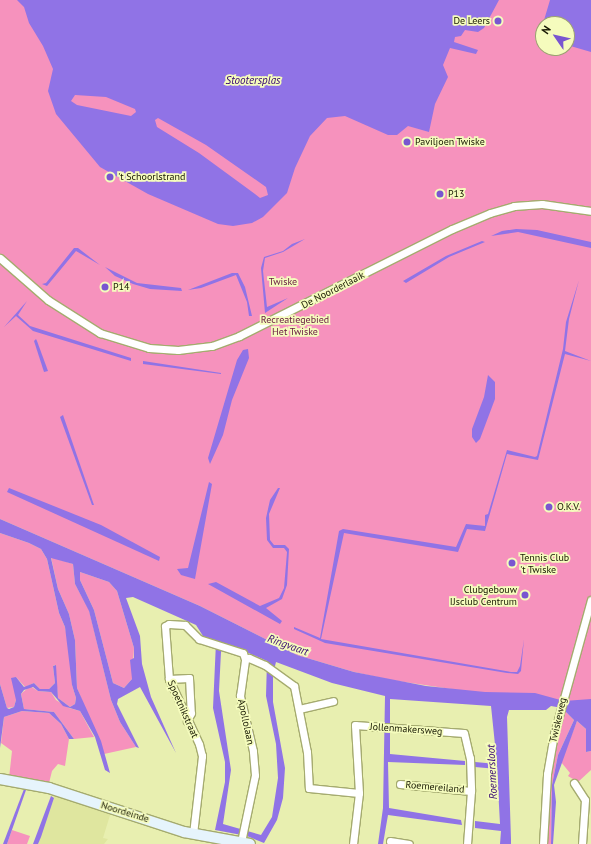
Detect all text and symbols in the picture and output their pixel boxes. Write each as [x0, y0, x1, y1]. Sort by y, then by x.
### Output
place label: De Leers [453, 15, 490, 27]
marker: De Leers [493, 16, 503, 26]
north arrow [535, 16, 575, 56]
text: N [538, 23, 554, 37]
water label: Stootersplas [226, 73, 280, 87]
place label: Paviljoen Twiske [415, 136, 485, 148]
marker: Paviljoen Twiske [402, 137, 412, 147]
place label: 't Schoorlstrand [118, 171, 185, 183]
marker: 't Schoorlstrand [105, 172, 115, 182]
place label: P13 [448, 188, 464, 200]
marker: P13 [435, 189, 445, 199]
street label: De Noorderlaaik [299, 269, 367, 311]
park label: Twiske [269, 276, 297, 288]
place label: P14 [113, 281, 129, 293]
marker: P14 [100, 282, 110, 292]
park label: Recreatiegebied Het Twiske [261, 313, 329, 336]
place label: O.K.V. [557, 501, 580, 513]
marker: O.K.V. [544, 502, 554, 512]
place label: Tennis Club 't Twiske [520, 551, 569, 574]
marker: Tennis Club 't Twiske [507, 558, 517, 568]
place label: Clubgebouw IJsclub Centrum [450, 583, 517, 606]
marker: Clubgebouw IJsclub Centrum [520, 590, 530, 600]
water label: Ringvaart [266, 631, 310, 659]
street label: Spoetnikstraat [165, 678, 201, 740]
street label: Twiskeweg [547, 696, 569, 744]
street label: Apollolaan [235, 698, 257, 746]
street label: Jollenmakersweg [369, 720, 443, 738]
water label: Roemersloot [484, 744, 500, 800]
street label: Roemereiland [405, 778, 465, 796]
street label: Noordeinde [99, 799, 151, 825]

